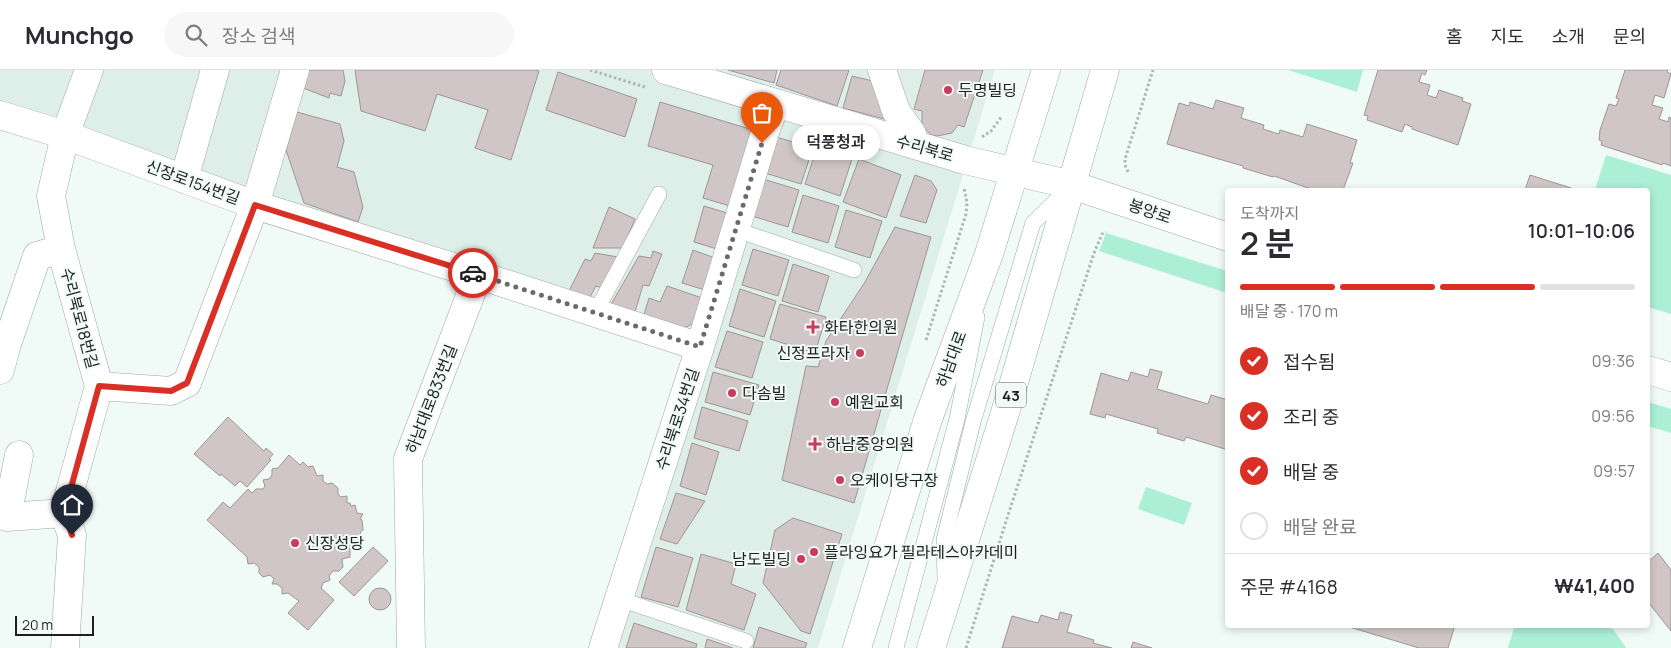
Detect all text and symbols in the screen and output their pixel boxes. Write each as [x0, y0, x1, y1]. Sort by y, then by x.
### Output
search box [164, 12, 514, 57]
text: Munchgo [25, 18, 134, 51]
icon: search [182, 21, 210, 49]
text: 장소 검색 [222, 23, 296, 49]
text: 홈 [1446, 24, 1463, 48]
text: 지도 [1491, 24, 1524, 48]
text: 소개 [1552, 24, 1585, 48]
text: 문의 [1613, 24, 1646, 48]
place label: 두명빌딩 [958, 79, 1017, 101]
marker: 두명빌딩 [942, 84, 954, 96]
pin [741, 92, 783, 143]
icon: bag [748, 99, 776, 127]
callout: 덕풍청과 [792, 126, 880, 160]
street label: 수리북로 [894, 129, 957, 167]
text: 덕풍청과 [807, 131, 865, 153]
street label: 신장로154번길 [143, 155, 243, 209]
street label: 봉양로 [1126, 193, 1175, 229]
text: 도착까지 [1240, 202, 1299, 224]
text: 10:01–10:06 [1528, 218, 1635, 244]
text: 2 분 [1240, 221, 1295, 265]
courier [448, 248, 498, 298]
icon: car [459, 259, 487, 287]
street label: 수리북로18번길 [56, 265, 104, 371]
text: 배달 중 · 170 m [1240, 300, 1338, 322]
place label: 화타한의원 [824, 316, 898, 338]
marker: 화타한의원 [806, 320, 820, 334]
street label: 하남대로 [931, 327, 971, 390]
street label: 하남대로833번길 [400, 341, 462, 457]
place label: 신정프라자 [776, 342, 850, 364]
marker: 신정프라자 [854, 347, 866, 359]
icon: check [1240, 347, 1268, 375]
text: 접수됨 [1283, 349, 1335, 375]
text: 09:36 [1592, 350, 1635, 372]
street label: 수리북로34번길 [650, 365, 704, 473]
place label: 다솜빌 [742, 382, 786, 404]
road number: 43 [996, 382, 1026, 408]
marker: 다솜빌 [726, 387, 738, 399]
place label: 예원교회 [845, 391, 904, 413]
marker: 예원교회 [829, 396, 841, 408]
icon: check [1240, 402, 1268, 430]
text: 조리 중 [1283, 404, 1339, 430]
text: 09:56 [1591, 405, 1635, 427]
place label: 하남중앙의원 [826, 433, 914, 455]
marker: 하남중앙의원 [808, 437, 822, 451]
icon: check [1240, 457, 1268, 485]
text: 배달 중 [1283, 459, 1339, 485]
text: 09:57 [1593, 460, 1635, 482]
place label: 오케이당구장 [850, 469, 939, 491]
marker: 오케이당구장 [834, 474, 846, 486]
pin [51, 484, 93, 535]
icon: home [58, 491, 86, 519]
text: 배달 완료 [1283, 514, 1357, 540]
place label: 신장성당 [305, 532, 364, 554]
marker: 신장성당 [289, 537, 301, 549]
place label: 플라잉요가 필라테스아카데미 [824, 541, 1019, 563]
marker: 플라잉요가 필라테스아카데미 [808, 546, 820, 558]
place label: 남도빌딩 [732, 548, 791, 570]
marker: 남도빌딩 [795, 553, 807, 565]
text: ₩41,400 [1554, 573, 1635, 599]
text: 주문 #4168 [1240, 574, 1338, 600]
scale bar [15, 613, 94, 636]
text: 20 m [22, 615, 53, 634]

